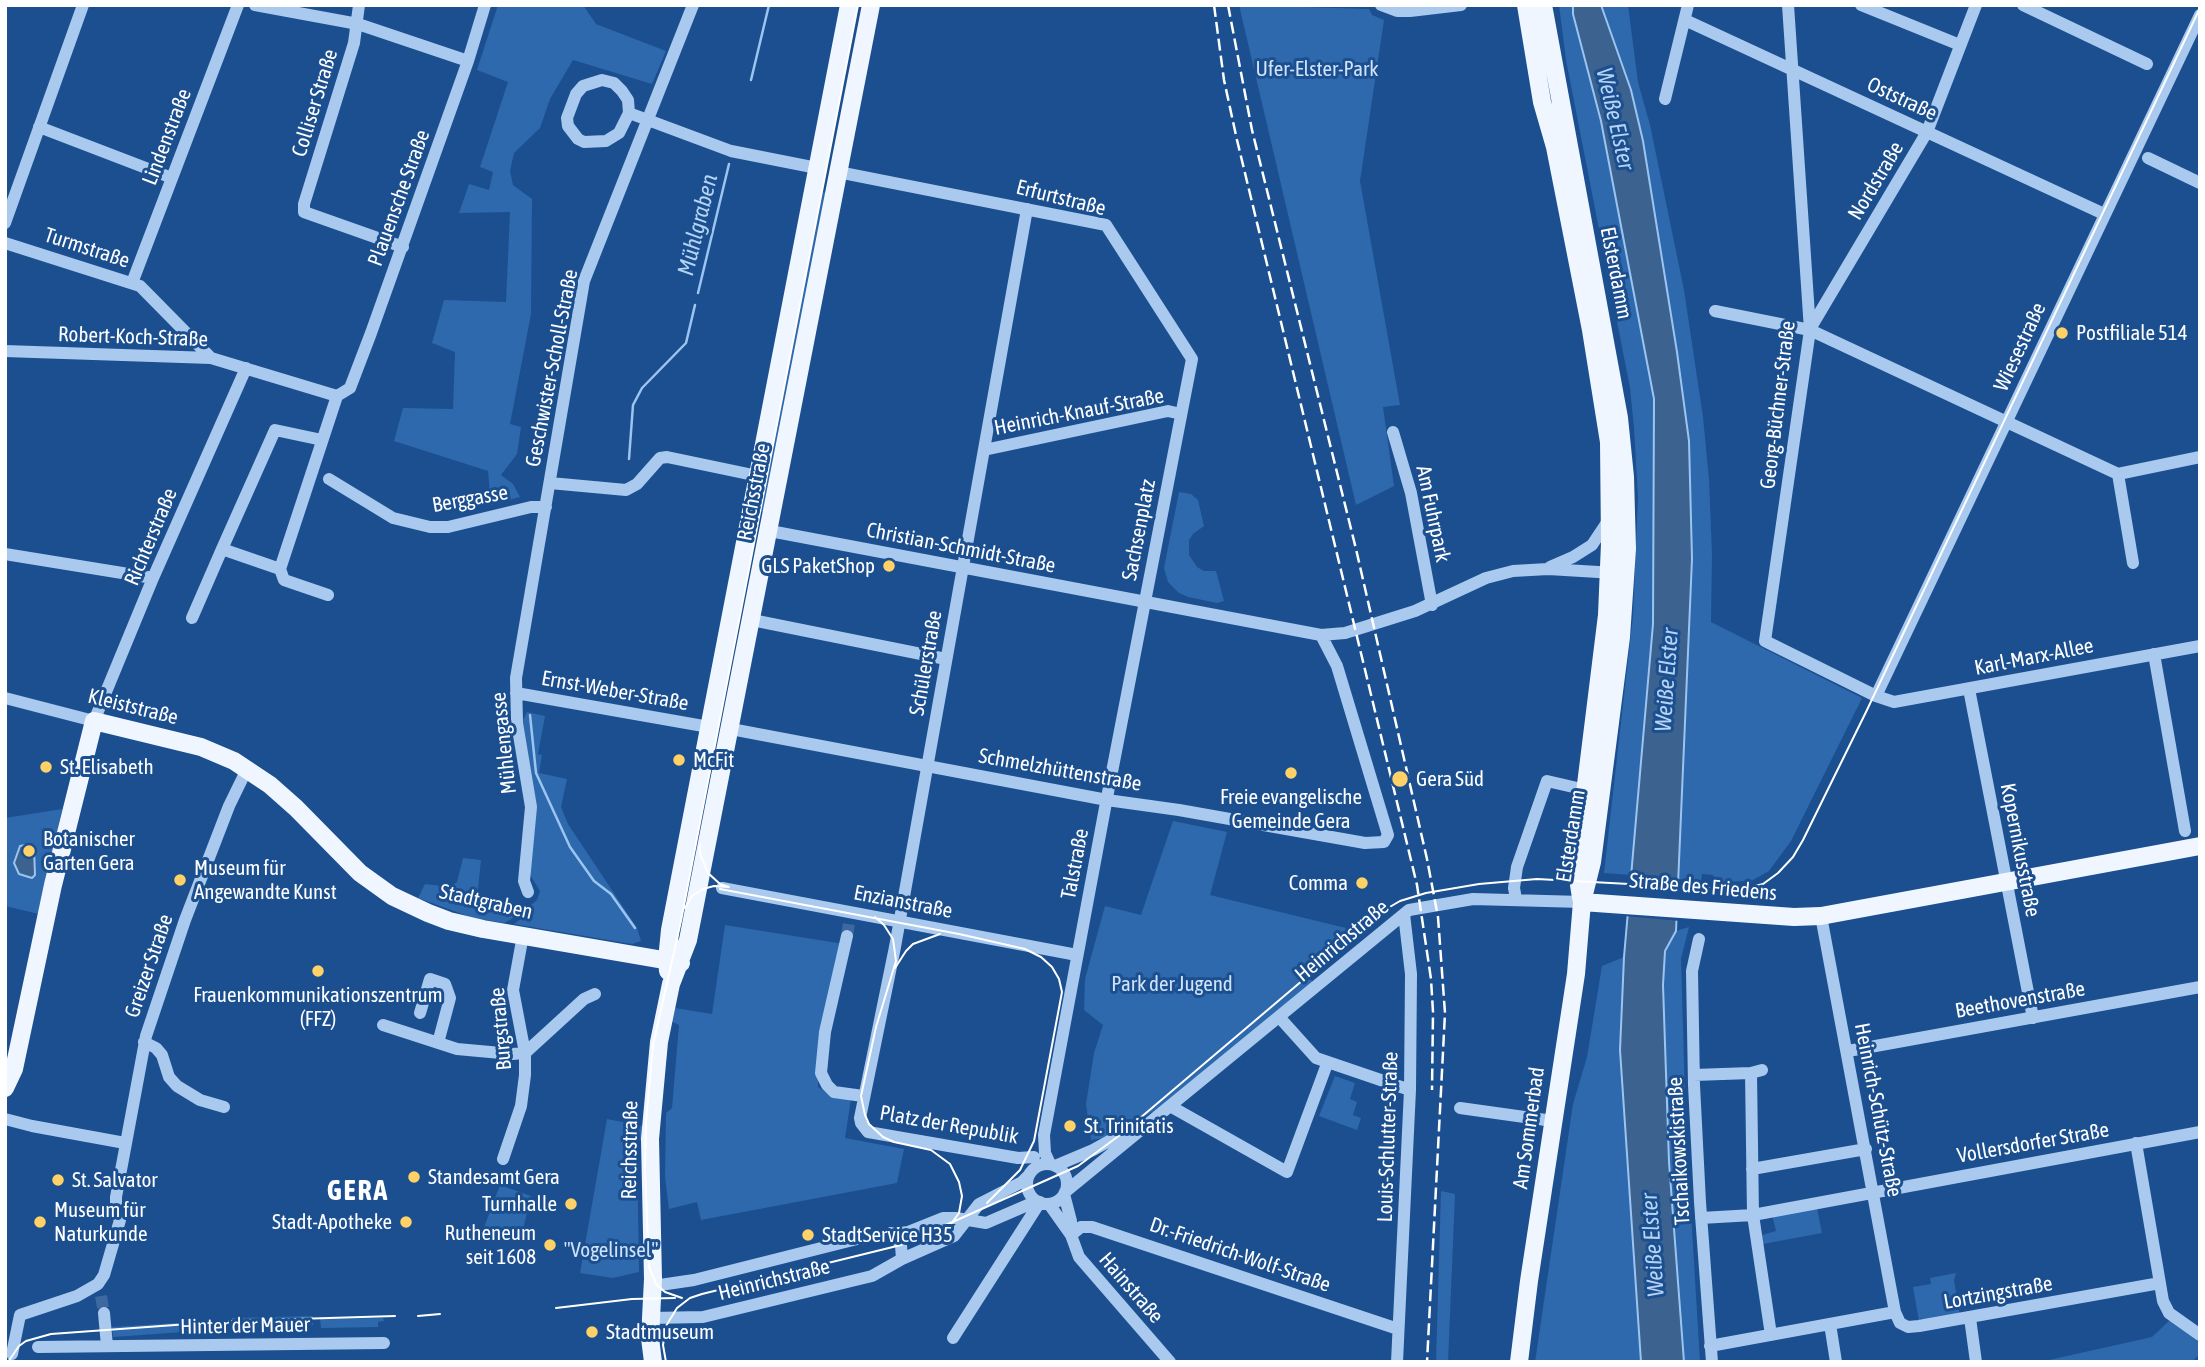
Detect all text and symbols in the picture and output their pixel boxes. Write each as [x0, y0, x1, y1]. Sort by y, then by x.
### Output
street label: Colliser Straße [287, 46, 343, 160]
park label: Ufer-Elster-Park [1256, 56, 1378, 82]
water label: Weiße Elster [1590, 65, 1640, 173]
street label: Oststraße [1863, 72, 1941, 126]
street label: Lindenstraße [137, 85, 197, 189]
street label: Plauensche Straße [363, 126, 435, 270]
street label: Nordstraße [1843, 137, 1909, 225]
water label: Mühlgraben [672, 171, 724, 279]
street label: Erfurtstraße [1014, 175, 1108, 221]
street label: Turmstraße [41, 222, 133, 274]
street label: Elsterdamm [1595, 225, 1637, 321]
street label: Geschwister-Scholl-Straße [521, 267, 583, 469]
street label: Wiesestraße [1989, 299, 2051, 395]
street label: Georg-Büchner-Straße [1755, 319, 1801, 491]
place label: Postfiliale 514 [2076, 320, 2188, 346]
street label: Robert-Koch-Straße [58, 322, 208, 352]
marker: Postfiliale 514 [2054, 325, 2070, 341]
street label: Heinrich-Knauf-Straße [992, 383, 1166, 441]
street label: Reichsstraße [732, 441, 776, 543]
street label: Am Fuhrpark [1410, 463, 1456, 565]
street label: Sachsenplatz [1117, 477, 1161, 583]
street label: Berggasse [430, 480, 510, 518]
street label: Richterstraße [119, 485, 183, 589]
street label: Christian-Schmidt-Straße [864, 517, 1058, 579]
place label: GLS PaketShop [761, 553, 875, 579]
marker: GLS PaketShop [881, 558, 897, 574]
street label: Schülerstraße [904, 608, 948, 718]
water label: Weiße Elster [1650, 627, 1684, 733]
street label: Karl-Marx-Allee [1972, 633, 2096, 681]
street label: Ernst-Weber-Straße [539, 666, 691, 716]
street label: Kleiststraße [85, 684, 181, 730]
street label: Mühlengasse [486, 691, 522, 795]
street label: Schmelzhüttenstraße [977, 743, 1143, 797]
place label: McFit [693, 747, 734, 773]
marker: McFit [671, 752, 687, 768]
place label: St. Elisabeth [60, 754, 154, 780]
marker: St. Elisabeth [38, 759, 54, 775]
marker: Freie evangelische Gemeinde Gera [1283, 765, 1299, 781]
place label: Gera Süd [1416, 766, 1484, 792]
marker: Gera Süd [1390, 769, 1410, 789]
street label: Kopernikusstraße [1995, 781, 2045, 919]
place label: Freie evangelische Gemeinde Gera [1220, 784, 1362, 834]
street label: Elsterdamm [1551, 788, 1591, 884]
place label: Botanischer Garten Gera [43, 826, 135, 876]
street label: Talstraße [1056, 827, 1094, 901]
marker: Botanischer Garten Gera [21, 843, 37, 859]
place label: Museum für Angewandte Kunst [194, 855, 337, 905]
street label: Straße des Friedens [1628, 868, 1778, 906]
place label: Comma [1289, 870, 1348, 896]
marker: Museum für Angewandte Kunst [172, 872, 188, 888]
marker: Comma [1354, 875, 1370, 891]
street label: Stadtgraben [437, 879, 535, 925]
street label: Enzianstraße [852, 880, 954, 924]
street label: Heinrichstraße [1290, 895, 1394, 987]
street label: Greizer Straße [120, 911, 178, 1021]
marker: Frauenkommunikationszentrum (FFZ) [310, 963, 326, 979]
park label: Park der Jugend [1111, 971, 1233, 997]
street label: Beethovenstraße [1953, 976, 2087, 1024]
place label: Frauenkommunikationszentrum (FFZ) [193, 982, 443, 1032]
street label: Burgstraße [485, 987, 517, 1071]
street label: Heinrich-Schütz-Straße [1849, 1021, 1907, 1199]
street label: Louis-Schlutter-Straße [1372, 1051, 1404, 1223]
street label: Am Sommerbad [1508, 1066, 1550, 1190]
street label: Tschaikowskistraße [1663, 1076, 1695, 1226]
street label: Reichsstraße [617, 1100, 643, 1200]
street label: Platz der Republik [878, 1100, 1020, 1150]
place label: St. Trinitatis [1084, 1113, 1174, 1139]
street label: Vollersdorfer Straße [1955, 1117, 2111, 1169]
marker: St. Trinitatis [1062, 1118, 1078, 1134]
place label: Standesamt Gera [428, 1164, 560, 1190]
place label: St. Salvator [72, 1167, 158, 1193]
marker: Standesamt Gera [406, 1169, 422, 1185]
marker: St. Salvator [50, 1172, 66, 1188]
district label: GERA [327, 1174, 389, 1208]
place label: Turnhalle [482, 1191, 557, 1217]
water label: Weiße Elster [1636, 1192, 1670, 1298]
marker: Turnhalle [563, 1196, 579, 1212]
place label: Museum für Naturkunde [54, 1197, 148, 1247]
place label: Stadt-Apotheke [272, 1209, 392, 1235]
street label: Dr.-Friedrich-Wolf-Straße [1146, 1212, 1334, 1298]
marker: Museum für Naturkunde [32, 1214, 48, 1230]
marker: Stadt-Apotheke [398, 1214, 414, 1230]
place label: Rutheneum seit 1608 [445, 1220, 536, 1270]
place label: StadtService H35 [822, 1222, 953, 1248]
marker: StadtService H35 [800, 1227, 816, 1243]
marker: Rutheneum seit 1608 [542, 1237, 558, 1253]
park label: "Vogelinsel" [564, 1237, 658, 1263]
street label: Hainstraße [1093, 1248, 1169, 1328]
street label: Heinrichstraße [716, 1254, 832, 1306]
street label: Lortzingstraße [1942, 1271, 2054, 1315]
street label: Hinter der Mauer [180, 1312, 310, 1340]
place label: Stadtmuseum [606, 1319, 714, 1345]
marker: Stadtmuseum [584, 1324, 600, 1340]

